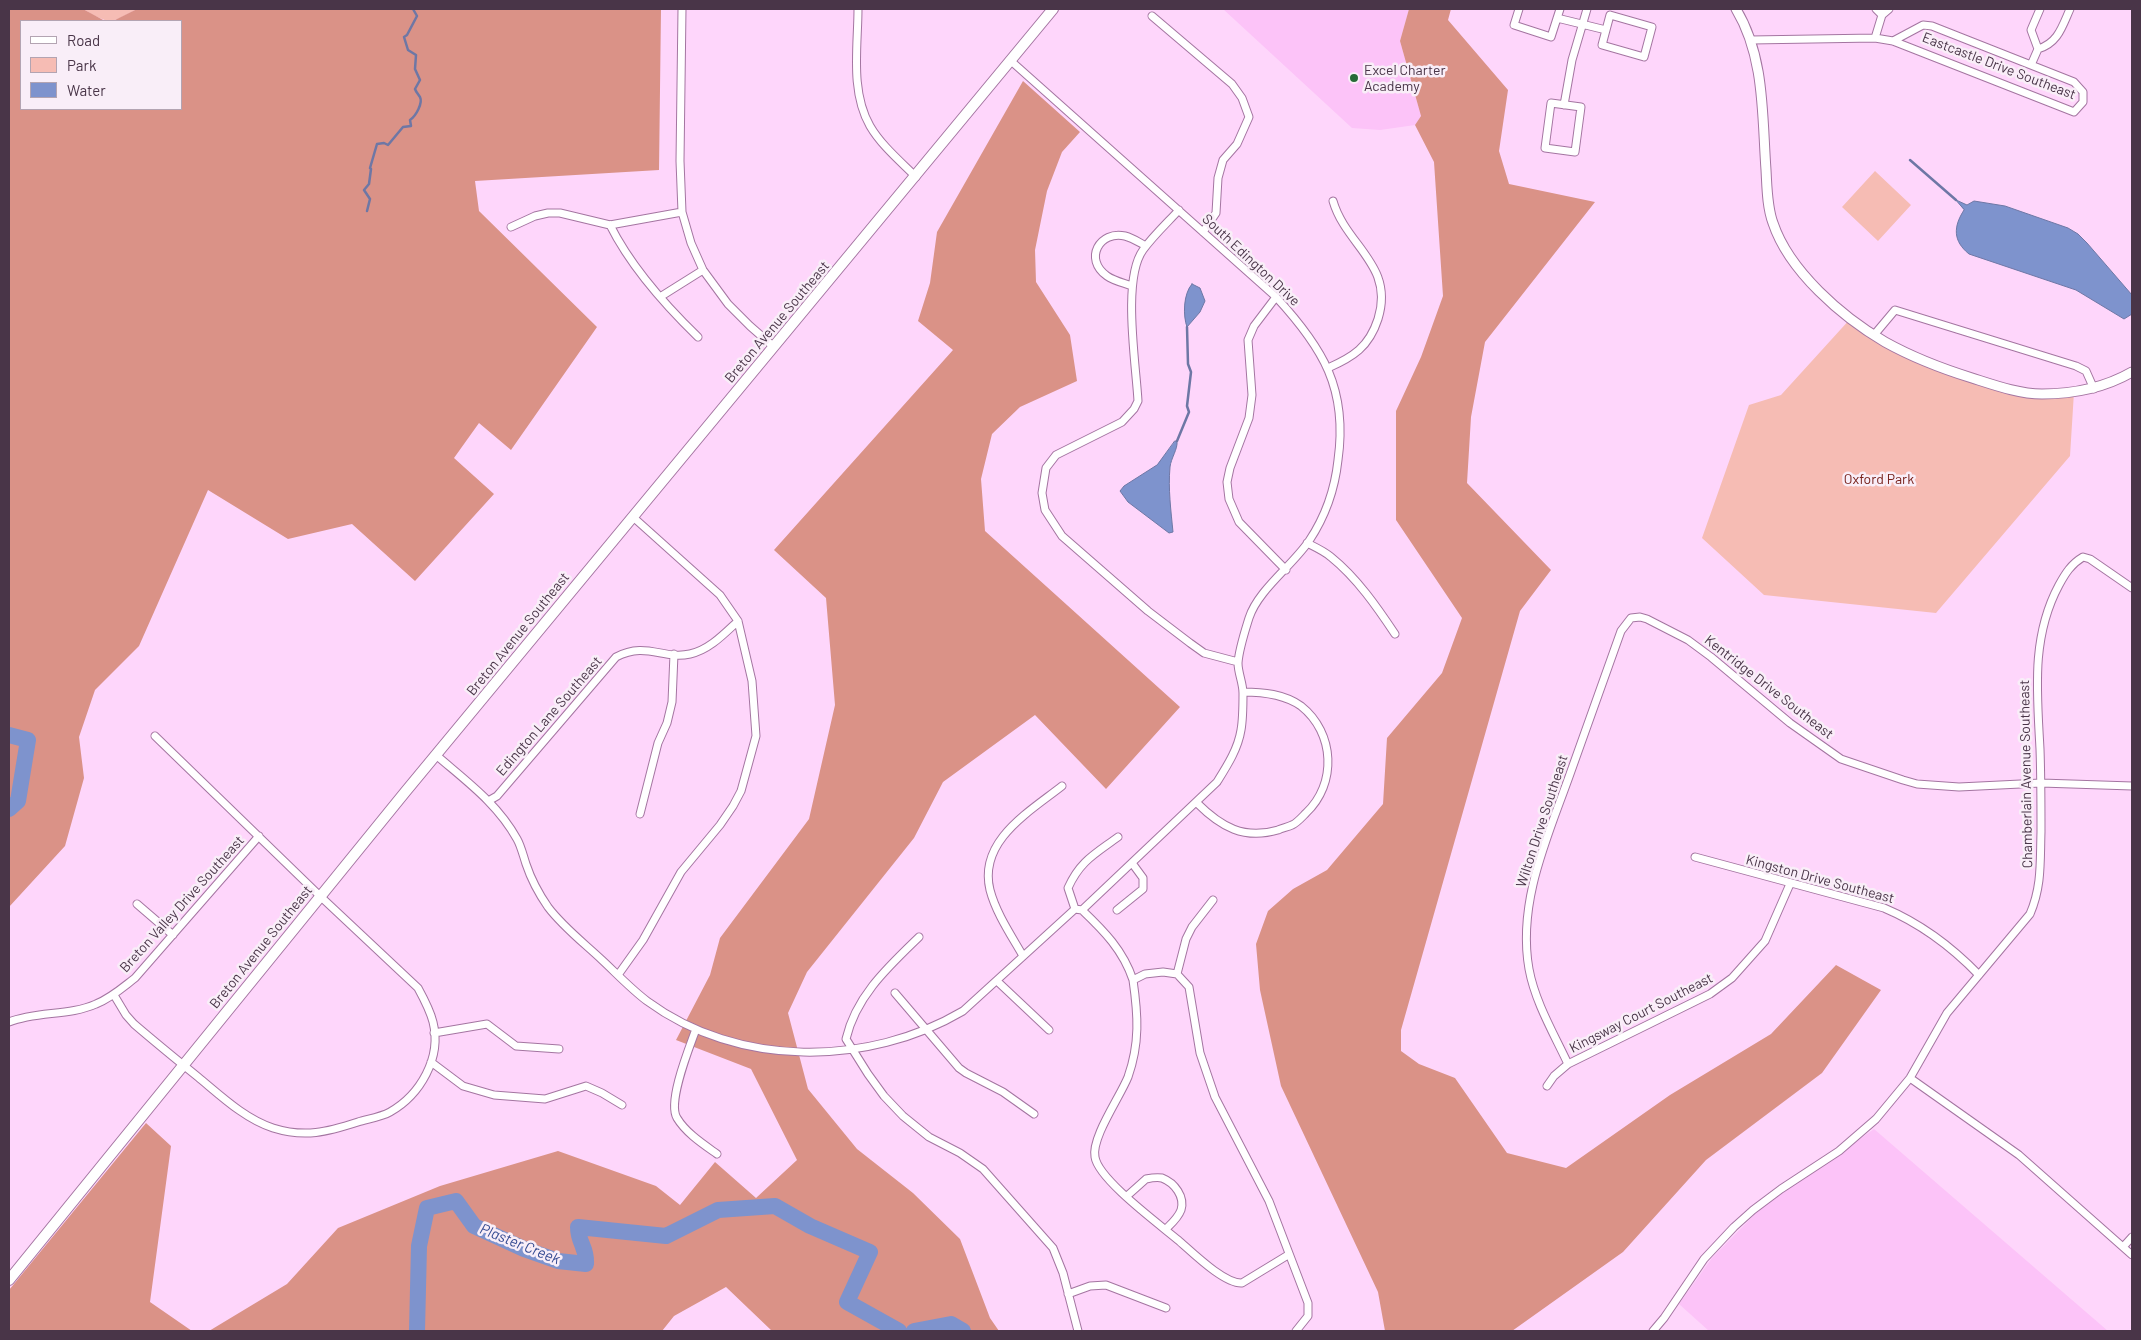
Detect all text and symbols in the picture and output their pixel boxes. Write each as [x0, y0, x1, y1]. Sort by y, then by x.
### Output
legend [20, 20, 182, 110]
street label: Eastcastle Drive Southeast [1920, 29, 2078, 103]
text: Road [67, 31, 100, 49]
text: Park [67, 56, 96, 74]
place label: Excel Charter Academy [1364, 62, 1446, 94]
marker: Excel Charter Academy [1348, 72, 1360, 84]
text: Water [67, 81, 106, 99]
street label: South Edington Drive [1199, 210, 1303, 310]
street label: Breton Avenue Southeast [721, 258, 833, 386]
park label: Oxford Park [1844, 471, 1914, 487]
street label: Breton Avenue Southeast [463, 569, 573, 699]
street label: Kentridge Drive Southeast [1701, 632, 1837, 742]
street label: Edington Lane Southeast [493, 653, 605, 779]
street label: Chamberlain Avenue Southeast [2016, 680, 2036, 868]
street label: Wilton Drive Southeast [1513, 753, 1571, 889]
street label: Breton Valley Drive Southeast [116, 832, 248, 976]
street label: Kingston Drive Southeast [1744, 851, 1896, 907]
street label: Breton Avenue Southeast [206, 882, 316, 1012]
street label: Kingsway Court Southeast [1567, 970, 1715, 1056]
water label: Plaster Creek [477, 1220, 563, 1268]

